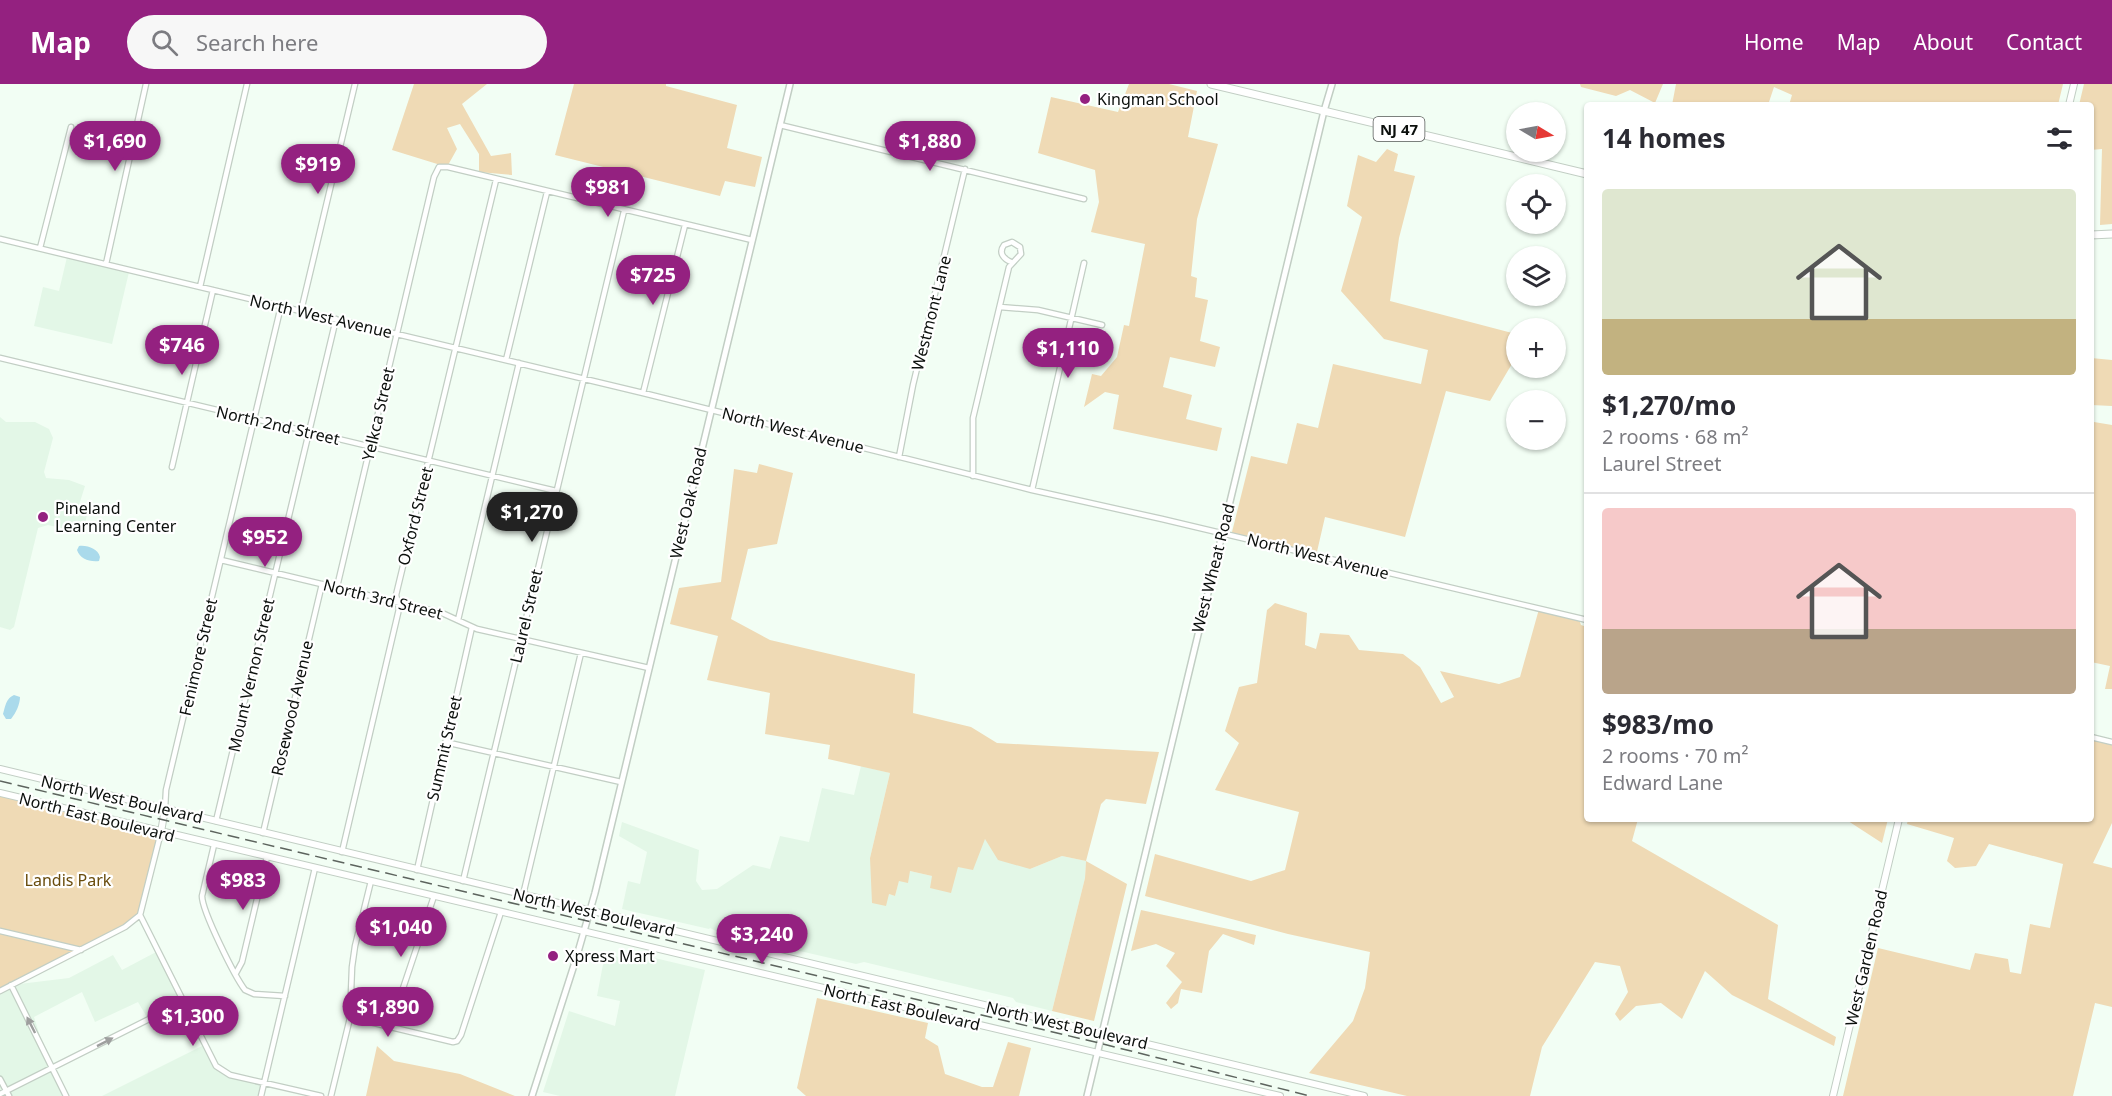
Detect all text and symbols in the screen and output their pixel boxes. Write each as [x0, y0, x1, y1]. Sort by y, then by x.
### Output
search box [127, 15, 547, 69]
text: Map [30, 23, 91, 61]
icon: search [148, 26, 181, 59]
text: Search here [196, 27, 318, 57]
text: Home [1744, 28, 1804, 56]
text: Map [1837, 28, 1880, 56]
text: About [1913, 28, 1973, 56]
text: Contact [2006, 28, 2082, 56]
place label: Kingman School [1097, 88, 1219, 110]
marker: Kingman School [1078, 92, 1092, 106]
north arrow [1506, 102, 1566, 162]
map controls [1506, 102, 1566, 450]
road number: NJ 47 [1374, 117, 1424, 141]
text: 14 homes [1602, 120, 1726, 156]
pin: $1,690 [66, 121, 164, 172]
pin: $1,880 [881, 121, 979, 172]
icon: filters [2043, 122, 2076, 155]
text: $1,690 [84, 127, 146, 154]
text: $1,880 [899, 127, 961, 154]
pin: $919 [282, 144, 354, 195]
text: $919 [295, 150, 341, 177]
pin: $981 [572, 167, 644, 218]
text: $981 [585, 173, 631, 200]
button: locate [1506, 174, 1566, 234]
icon: home [1785, 228, 1893, 336]
button: layers [1506, 246, 1566, 306]
street label: Westmont Lane [906, 253, 956, 373]
pin: $725 [617, 255, 689, 306]
text: $725 [630, 261, 676, 288]
street label: North West Avenue [248, 289, 394, 343]
button: + [1506, 318, 1566, 378]
pin: $746 [146, 325, 218, 376]
pin: $1,110 [1019, 328, 1117, 379]
text: $746 [159, 331, 205, 358]
text: $1,110 [1037, 334, 1099, 361]
street label: Yelkca Street [357, 365, 400, 463]
text: $1,270/mo [1602, 387, 1736, 423]
button: − [1506, 390, 1566, 450]
street label: North 2nd Street [214, 400, 342, 450]
street label: North West Avenue [720, 402, 866, 458]
text: 2 rooms · 68 m² [1602, 423, 1749, 450]
street label: West Oak Road [664, 445, 712, 561]
text: Laurel Street [1602, 450, 1721, 477]
street label: Oxford Street [392, 464, 438, 568]
pin: $1,270 [483, 492, 581, 543]
place label: Pineland Learning Center [55, 497, 177, 537]
text: $1,270 [501, 498, 563, 525]
street label: West Wheat Road [1186, 501, 1240, 635]
marker: Pineland Learning Center [36, 510, 50, 524]
pin: $952 [229, 517, 301, 568]
text: $952 [242, 523, 288, 550]
street label: North West Avenue [1245, 528, 1391, 584]
icon: home [1785, 547, 1893, 655]
street label: Laurel Street [505, 567, 548, 665]
street label: North 3rd Street [321, 574, 445, 625]
street label: Fenimore Street [174, 596, 222, 718]
street label: Mount Vernon Street [223, 596, 279, 754]
street label: Rosewood Avenue [266, 638, 318, 778]
street label: Summit Street [421, 693, 467, 803]
text: $983/mo [1602, 706, 1714, 742]
text: 2 rooms · 70 m² [1602, 742, 1749, 769]
text: Edward Lane [1602, 769, 1723, 796]
street label: North West Boulevard [39, 770, 205, 828]
street label: North East Boulevard [17, 787, 177, 847]
pin: $983 [207, 860, 279, 911]
text: $983 [220, 866, 266, 893]
park label: Landis Park [25, 869, 112, 891]
street label: North West Boulevard [511, 883, 677, 941]
street label: West Garden Road [1840, 888, 1892, 1028]
pin: $1,040 [352, 907, 450, 958]
text: $1,040 [370, 913, 432, 940]
pin: $3,240 [713, 914, 811, 965]
text: $3,240 [731, 920, 793, 947]
place label: Xpress Mart [565, 945, 655, 967]
marker: Xpress Mart [546, 949, 560, 963]
street label: North East Boulevard [822, 978, 982, 1036]
pin: $1,890 [339, 987, 437, 1038]
text: $1,890 [357, 993, 419, 1020]
pin: $1,300 [144, 996, 242, 1047]
street label: North West Boulevard [984, 996, 1150, 1054]
text: $1,300 [162, 1002, 224, 1029]
one-way arrow [26, 1016, 35, 1033]
one-way arrow [96, 1037, 113, 1046]

